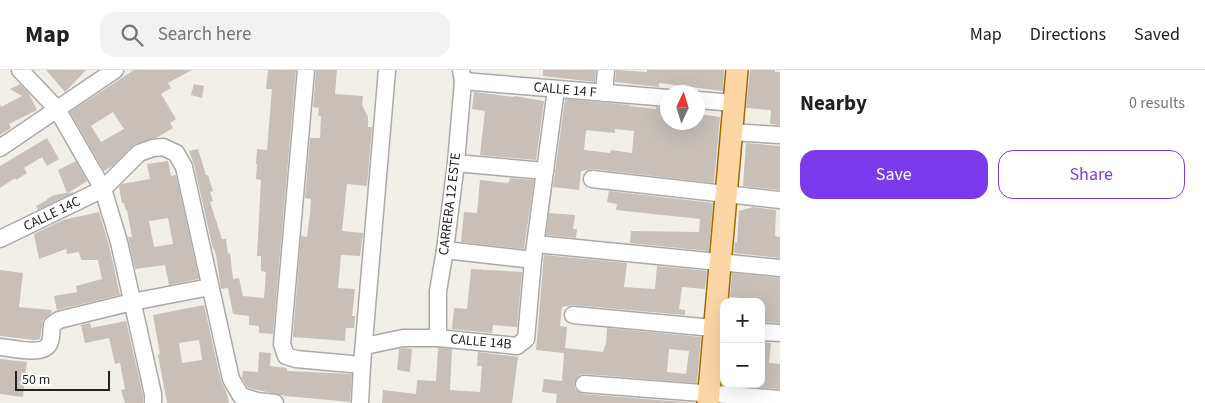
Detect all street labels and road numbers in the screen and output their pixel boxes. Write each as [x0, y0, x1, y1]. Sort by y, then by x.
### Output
street label: CALLE 14 F [533, 77, 597, 103]
street label: CARRERA 12 ESTE [434, 151, 466, 257]
street label: CALLE 14C [20, 192, 84, 236]
street label: CALLE 14B [449, 329, 513, 355]

